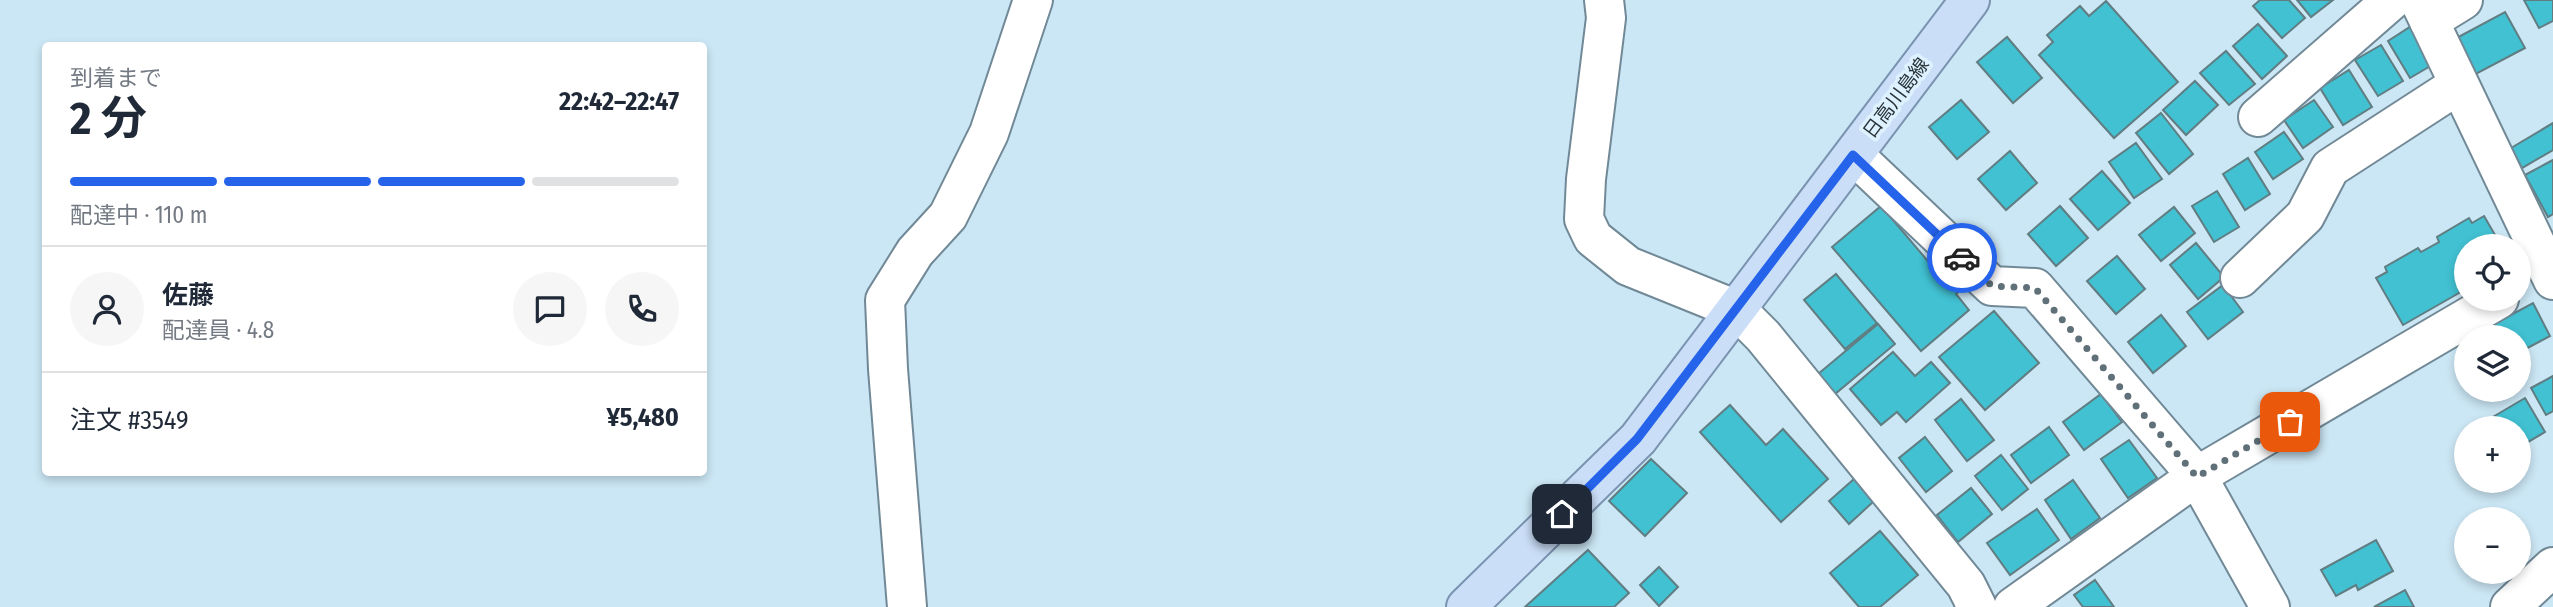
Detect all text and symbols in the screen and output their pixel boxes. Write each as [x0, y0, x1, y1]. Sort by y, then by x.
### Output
street label: 日高川島線 [1858, 53, 1934, 143]
text: 到着まで [70, 64, 162, 92]
text: 22:42–22:47 [559, 86, 679, 117]
text: 2 分 [70, 91, 147, 146]
text: 配達中 · 110 m [70, 201, 207, 229]
courier [1927, 223, 1997, 293]
map controls [2454, 234, 2531, 584]
button: locate [2454, 234, 2531, 311]
icon: car [1943, 239, 1981, 277]
button: person [70, 272, 144, 346]
button: chat [513, 272, 587, 346]
button: phone [605, 272, 679, 346]
text: 佐藤 [162, 280, 214, 311]
text: 配達員 · 4.8 [162, 316, 274, 344]
button: layers [2454, 325, 2531, 402]
pin [2260, 392, 2320, 452]
text: ¥5,480 [606, 402, 679, 433]
icon: bag [2271, 403, 2309, 441]
text: 注文 #3549 [70, 405, 189, 436]
button: + [2454, 416, 2531, 493]
pin [1532, 484, 1592, 544]
icon: home [1543, 495, 1581, 533]
button: − [2454, 507, 2531, 584]

